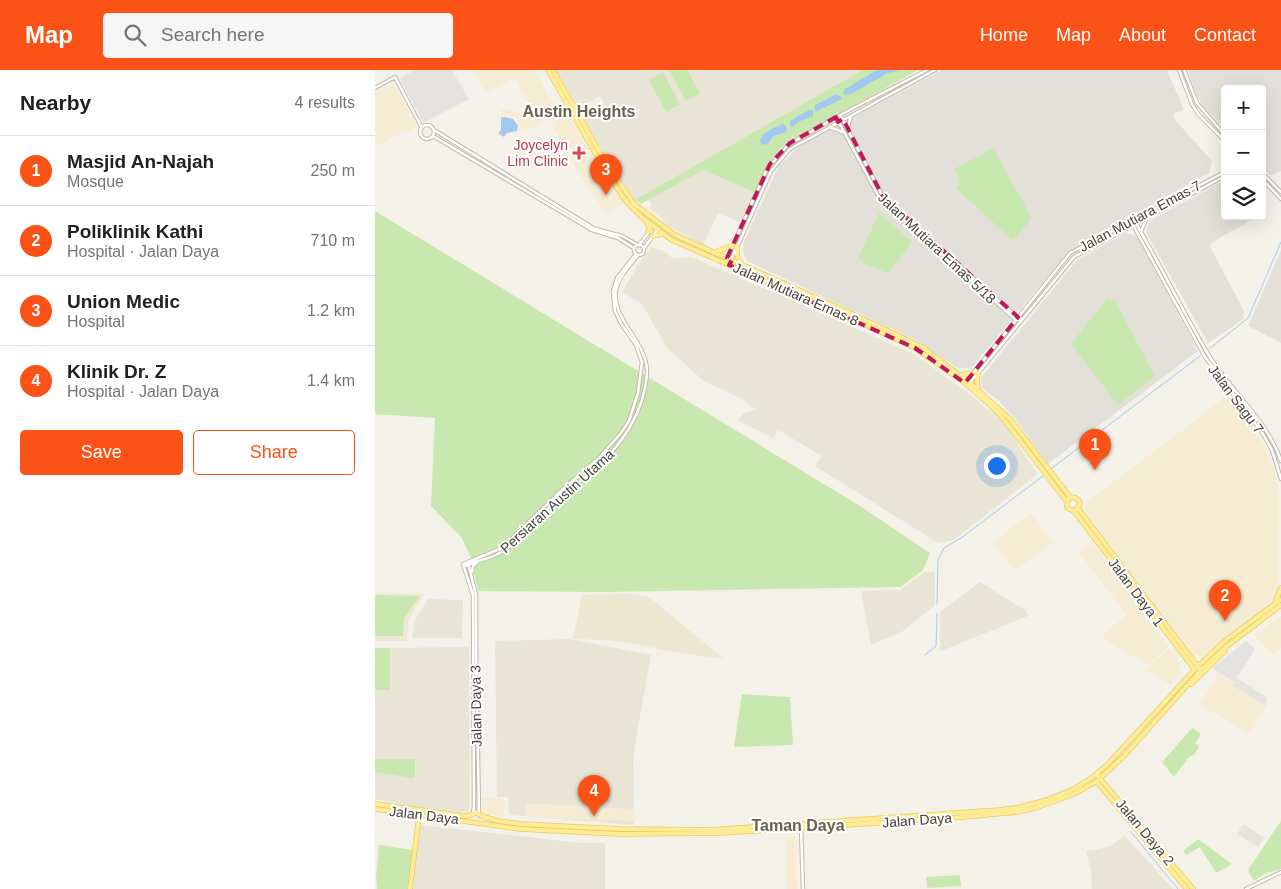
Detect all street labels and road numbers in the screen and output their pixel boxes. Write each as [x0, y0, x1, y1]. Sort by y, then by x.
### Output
street label: Jalan Mutiara Emas 7 [1076, 177, 1204, 255]
street label: Jalan Mutiara Emas 5/18 [875, 189, 999, 307]
street label: Jalan Mutiara Emas 8 [731, 259, 861, 329]
street label: Jalan Sagu 7 [1205, 362, 1267, 437]
street label: Persiaran Austin Utama [497, 446, 617, 556]
street label: Jalan Daya 1 [1105, 555, 1167, 630]
street label: Jalan Daya 3 [467, 665, 485, 747]
street label: Jalan Daya 2 [1113, 796, 1178, 869]
street label: Jalan Daya [388, 803, 460, 827]
street label: Jalan Daya [882, 810, 953, 830]

